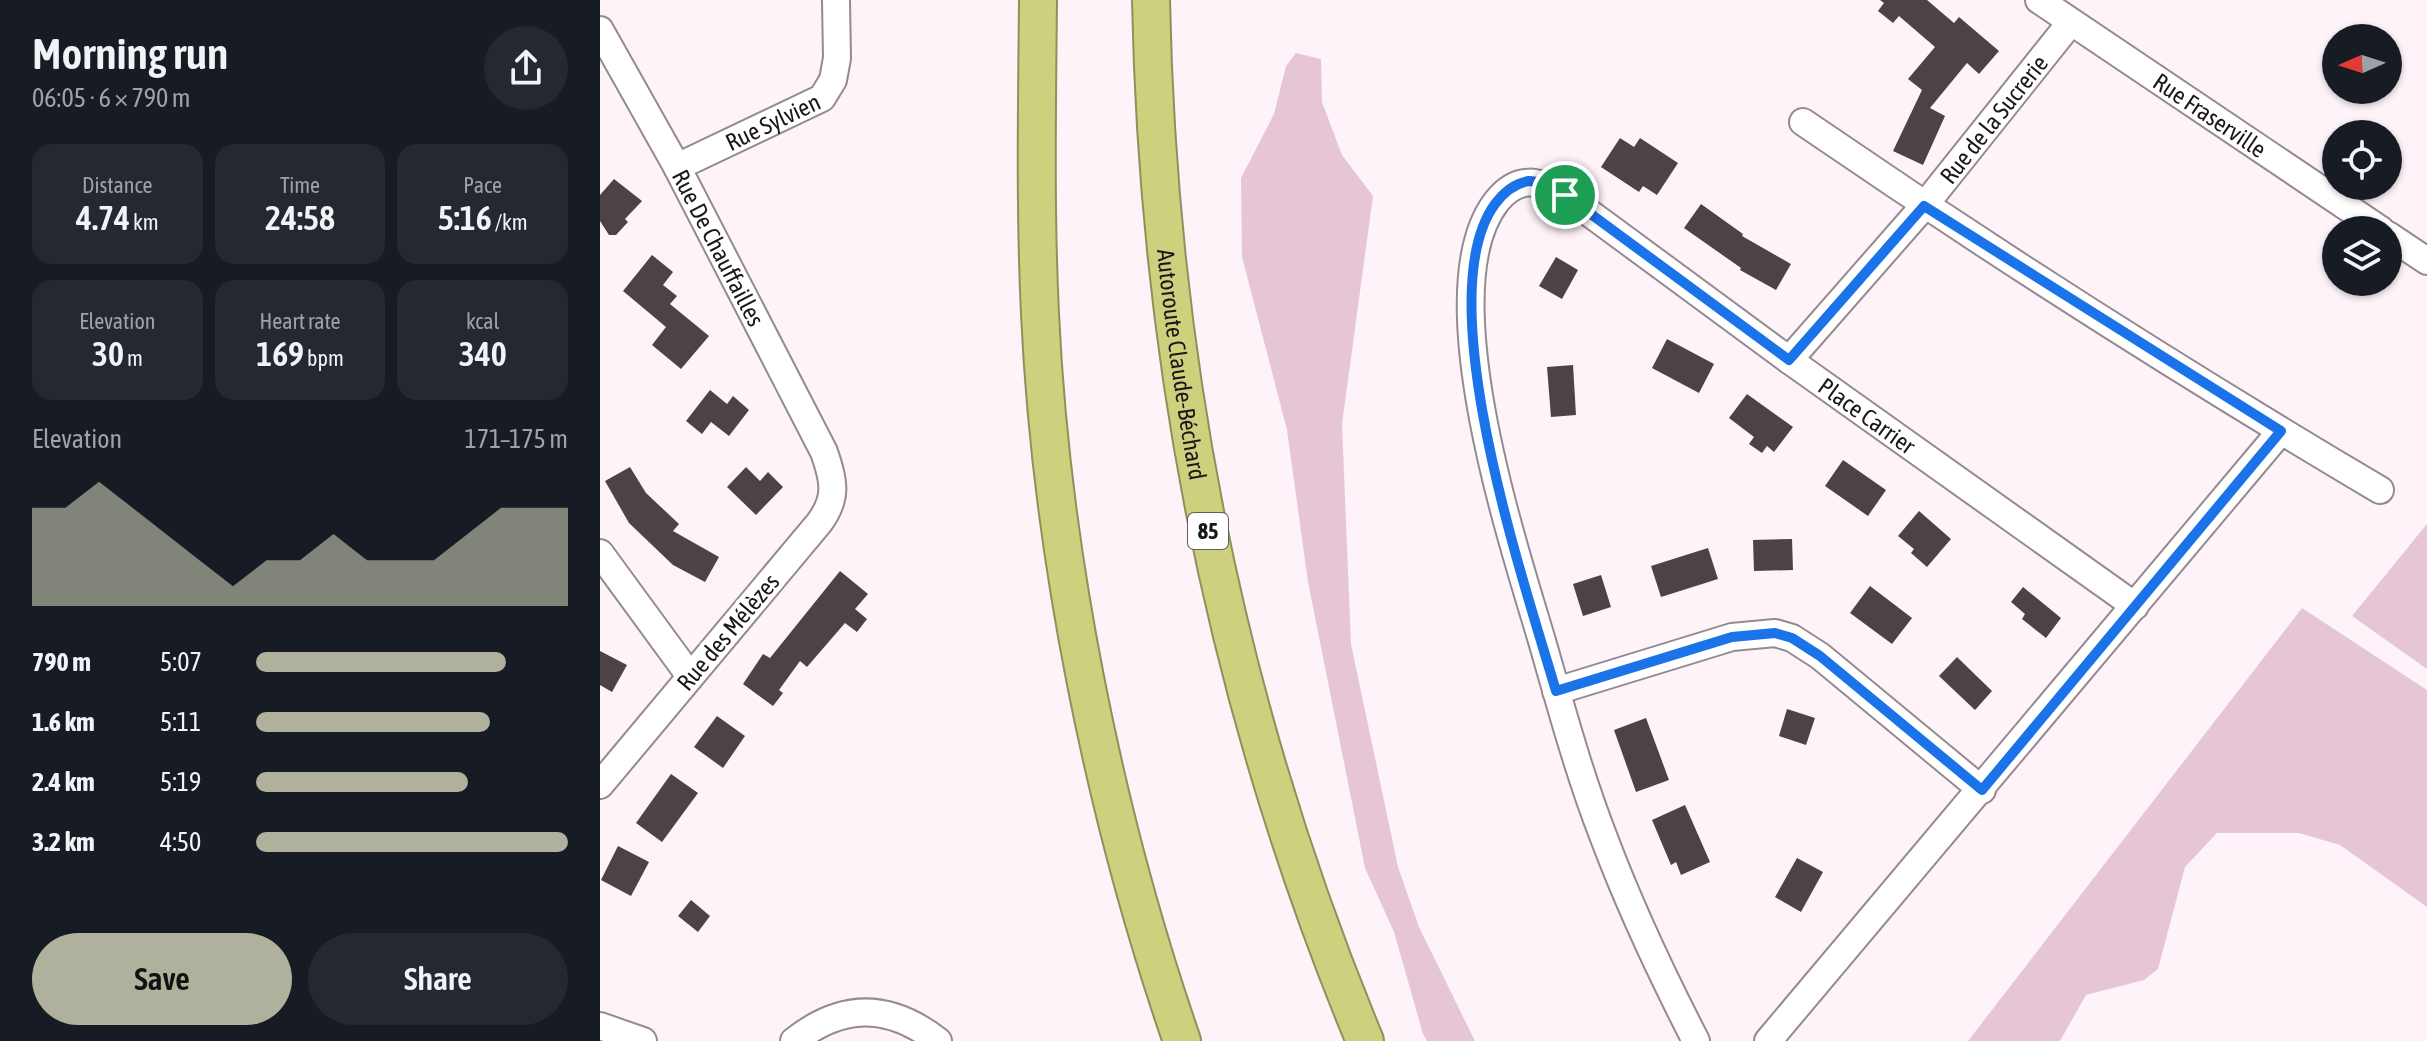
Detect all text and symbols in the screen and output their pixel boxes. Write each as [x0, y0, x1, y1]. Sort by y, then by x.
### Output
north arrow [2322, 24, 2402, 104]
map controls [2322, 24, 2402, 296]
button: share [484, 26, 568, 110]
text: Morning run [32, 28, 228, 78]
street label: Rue de la Sucrerie [1934, 50, 2053, 189]
street label: Rue Fraserville [2148, 67, 2271, 162]
text: 06:05 · 6 × 790 m [32, 83, 191, 113]
street label: Rue Sylvien [721, 87, 824, 155]
button: locate [2322, 120, 2402, 200]
pin [1531, 161, 1599, 229]
street label: Rue De Chauffailles [667, 165, 770, 330]
text: Distance [82, 172, 153, 198]
text: Time [280, 172, 320, 198]
text: Pace [463, 172, 502, 198]
icon: arrive [1543, 173, 1587, 217]
text: 4.74 [76, 198, 130, 237]
text: 24:58 [265, 198, 335, 237]
text: 5:16 [438, 198, 492, 237]
text: km [130, 209, 159, 235]
text: /km [492, 209, 528, 235]
button: layers [2322, 216, 2402, 296]
street label: Autoroute Claude-Béchard [1152, 248, 1212, 482]
text: Elevation [79, 308, 155, 334]
text: Heart rate [259, 308, 341, 334]
text: kcal [466, 308, 499, 334]
text: 30 [92, 334, 124, 373]
text: 169 [256, 334, 304, 373]
text: 340 [459, 334, 507, 373]
text: m [124, 345, 143, 371]
text: bpm [304, 345, 344, 371]
street label: Place Carrier [1814, 372, 1921, 460]
text: Elevation [32, 424, 122, 454]
text: 171–175 m [465, 424, 568, 454]
road number: 85 [1188, 513, 1228, 549]
street label: Rue des Mélèzes [672, 568, 784, 696]
text: 790 m [32, 647, 91, 677]
text: 5:07 [160, 647, 202, 677]
text: 1.6 km [32, 707, 95, 737]
text: 5:11 [160, 707, 201, 737]
text: 2.4 km [32, 767, 95, 797]
text: 5:19 [160, 767, 201, 797]
text: 3.2 km [32, 827, 95, 857]
text: 4:50 [160, 827, 201, 857]
button: Save [32, 933, 292, 1025]
button: Share [308, 933, 568, 1025]

